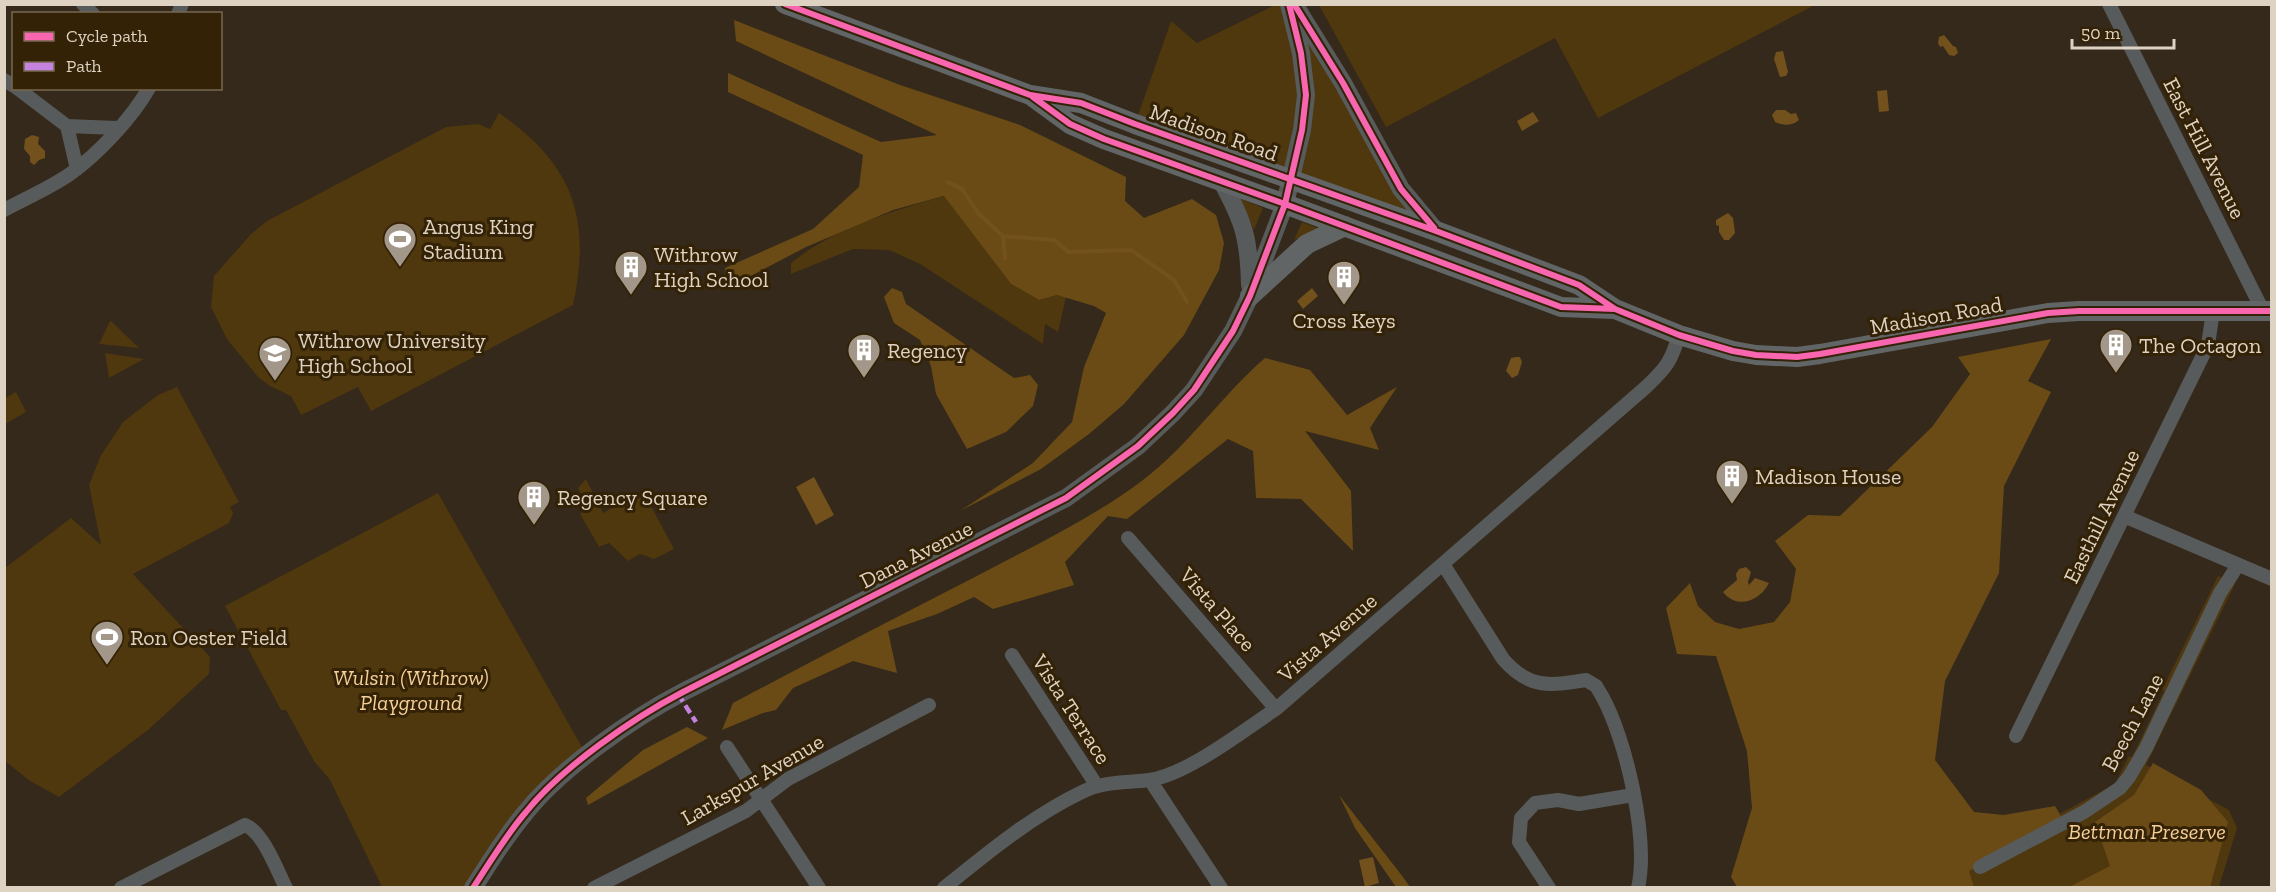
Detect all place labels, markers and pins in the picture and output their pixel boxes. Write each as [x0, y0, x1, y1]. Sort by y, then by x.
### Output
place label: Angus King Stadium [423, 213, 534, 265]
sports icon: Angus King Stadium [382, 221, 418, 268]
place label: Withrow High School [654, 241, 769, 293]
building icon: Withrow High School [613, 249, 649, 296]
building icon: Cross Keys [1326, 259, 1362, 306]
place label: Cross Keys [1292, 307, 1396, 334]
place label: Withrow University High School [298, 327, 487, 379]
building icon: The Octagon [2098, 327, 2134, 374]
building icon: Regency [846, 332, 882, 379]
place label: The Octagon [2139, 332, 2262, 359]
school or university icon: Withrow University High School [257, 335, 293, 382]
place label: Regency [887, 337, 968, 364]
building icon: Madison House [1714, 458, 1750, 505]
place label: Madison House [1755, 463, 1901, 490]
building icon: Regency Square [516, 479, 552, 526]
place label: Regency Square [557, 484, 708, 511]
sports icon: Ron Oester Field [89, 619, 125, 666]
place label: Ron Oester Field [130, 624, 287, 651]

